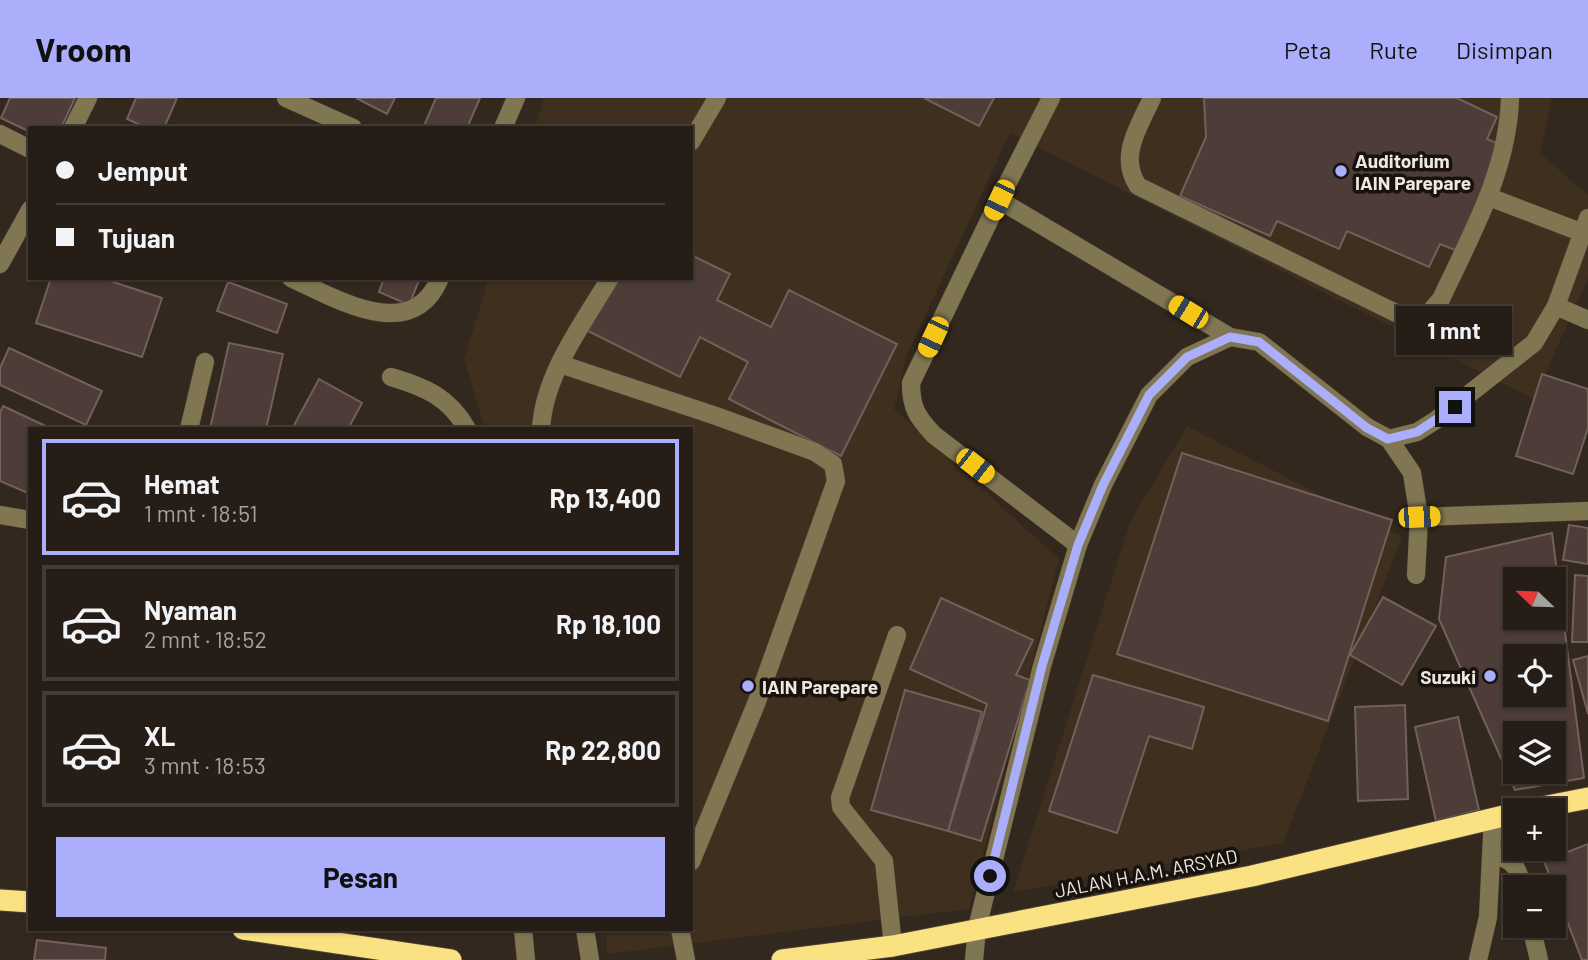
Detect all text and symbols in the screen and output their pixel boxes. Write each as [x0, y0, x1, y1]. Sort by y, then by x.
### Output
text: Vroom [35, 29, 132, 69]
text: Peta [1284, 35, 1331, 64]
text: Rute [1369, 35, 1418, 64]
text: Disimpan [1456, 35, 1553, 64]
place label: Auditorium IAIN Parepare [1355, 149, 1471, 194]
text: Jemput [98, 155, 188, 186]
marker: Auditorium IAIN Parepare [1333, 163, 1349, 179]
car [981, 177, 1018, 223]
text: Tujuan [98, 222, 175, 253]
car [1165, 292, 1212, 332]
callout: 1 mnt [1397, 306, 1513, 354]
car [915, 314, 952, 360]
text: 1 mnt [1427, 316, 1481, 344]
route end [1439, 391, 1471, 423]
car [952, 445, 999, 487]
icon: car [60, 466, 123, 529]
text: Hemat [144, 468, 220, 499]
text: Rp 13,400 [550, 482, 661, 513]
text: 1 mnt · 18:51 [144, 499, 258, 527]
car [1398, 506, 1441, 528]
north arrow [1503, 567, 1566, 630]
map controls [1503, 567, 1566, 938]
icon: car [60, 592, 123, 655]
text: Nyaman [144, 594, 237, 625]
text: Rp 18,100 [556, 608, 661, 639]
text: 2 mnt · 18:52 [144, 625, 267, 653]
button: locate [1503, 644, 1566, 707]
place label: Suzuki [1420, 665, 1476, 688]
marker: Suzuki [1482, 668, 1498, 684]
place label: IAIN Parepare [762, 675, 878, 698]
marker: IAIN Parepare [740, 678, 756, 694]
icon: car [60, 718, 123, 781]
text: XL [144, 720, 175, 751]
button: layers [1503, 721, 1566, 784]
text: Rp 22,800 [545, 734, 661, 765]
text: 3 mnt · 18:53 [144, 751, 266, 779]
button: + [1503, 798, 1566, 861]
button: Pesan [56, 837, 665, 917]
street label: JALAN H.A.M. ARSYAD [1053, 844, 1239, 902]
route start [974, 860, 1006, 892]
button: − [1503, 875, 1566, 938]

